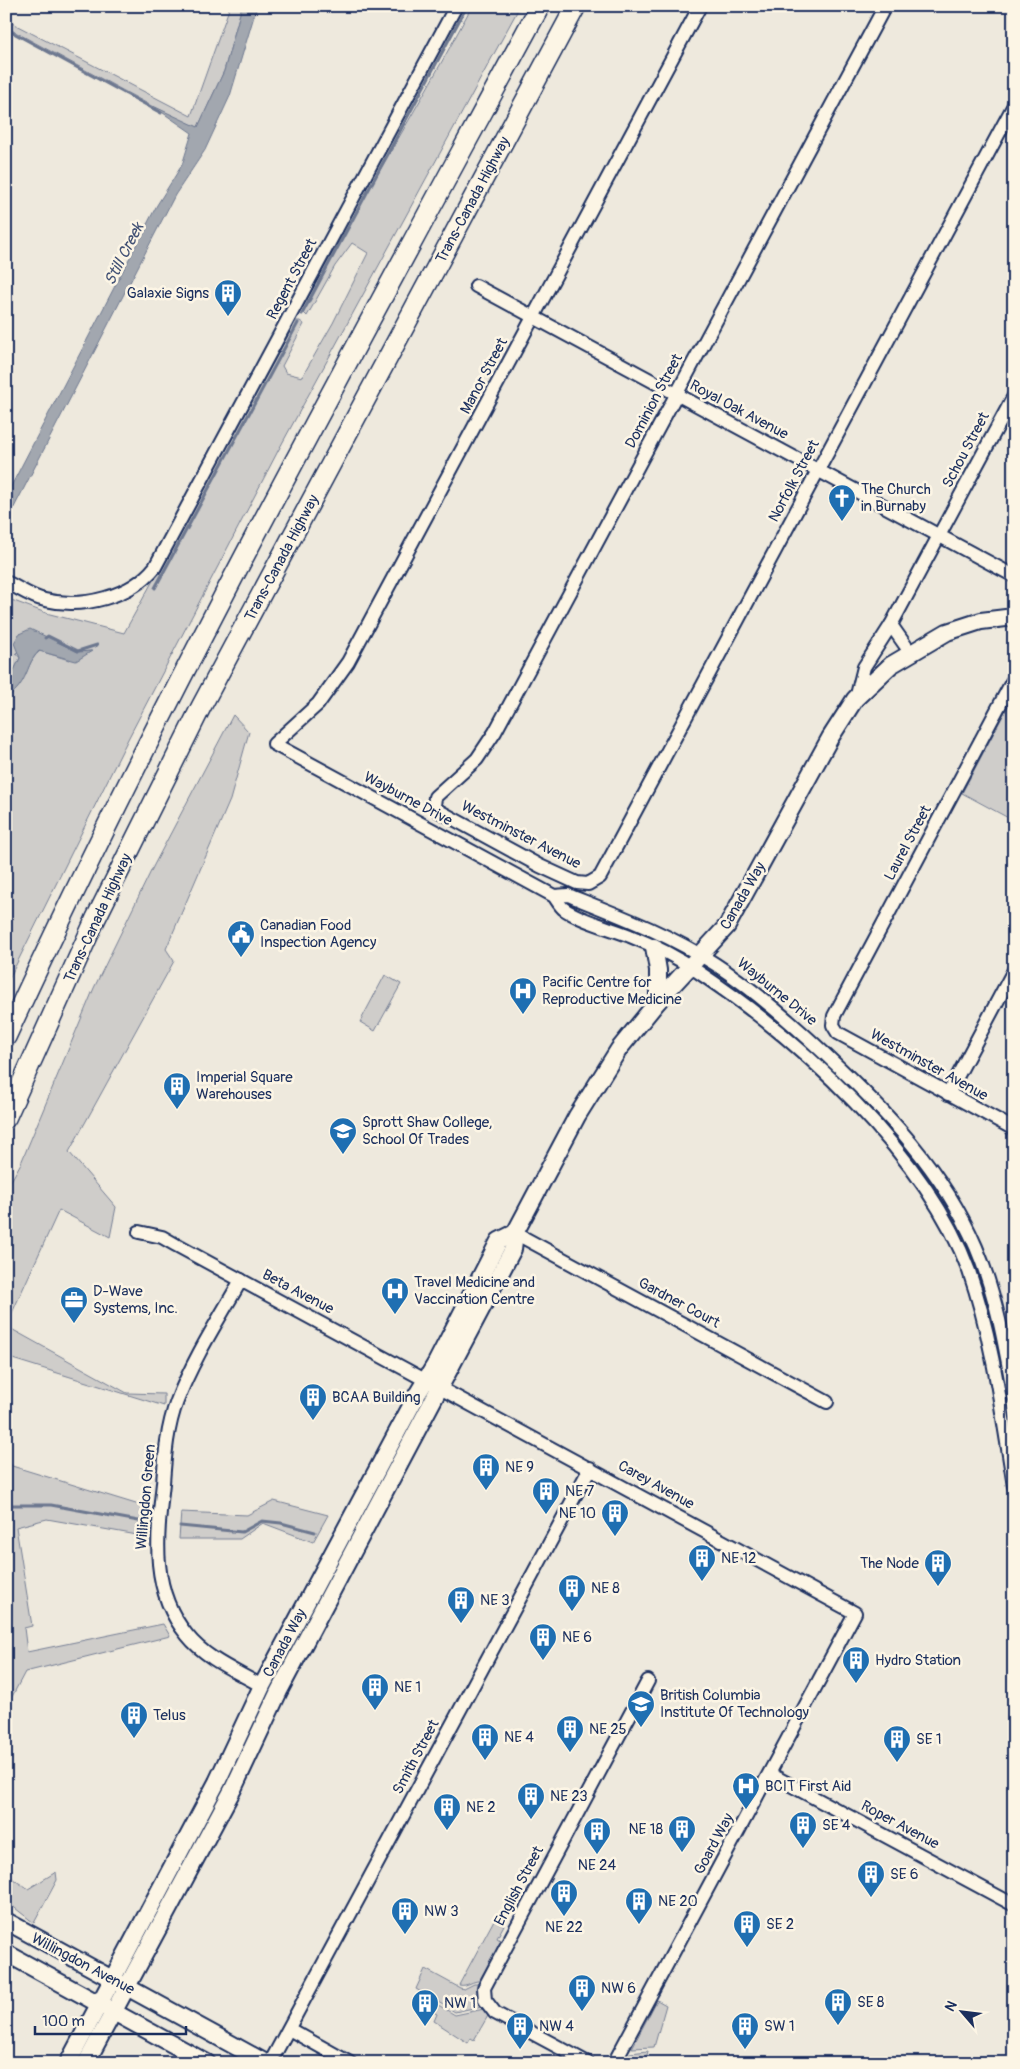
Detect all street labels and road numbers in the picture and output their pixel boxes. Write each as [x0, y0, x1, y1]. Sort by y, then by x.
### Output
street label: Trans-Canada Highway [432, 133, 515, 266]
street label: Regent Street [263, 234, 322, 323]
street label: Manor Street [456, 334, 512, 417]
street label: Dominion Street [621, 350, 687, 452]
street label: Royal Oak Avenue [686, 376, 792, 444]
street label: Schou Street [938, 408, 994, 491]
street label: Norfolk Street [764, 436, 824, 525]
street label: Trans-Canada Highway [241, 491, 324, 624]
street label: Wayburne Drive [360, 768, 456, 831]
street label: Westminster Avenue [458, 797, 585, 874]
street label: Laurel Street [880, 801, 936, 884]
street label: Trans-Canada Highway [60, 850, 136, 986]
street label: Canada Way [716, 858, 770, 933]
street label: Wayburne Drive [733, 954, 821, 1030]
street label: Westminster Avenue [867, 1025, 992, 1106]
street label: Beta Avenue [259, 1265, 338, 1319]
street label: Gardner Court [635, 1273, 724, 1333]
street label: Willingdon Green [132, 1443, 160, 1551]
street label: Carey Avenue [614, 1456, 698, 1514]
street label: Canada Way [259, 1605, 311, 1681]
street label: Smith Street [388, 1716, 444, 1798]
street label: Roper Avenue [858, 1796, 943, 1854]
street label: Goard Way [690, 1810, 738, 1878]
street label: English Street [490, 1842, 548, 1929]
street label: Willingdon Avenue [28, 1929, 138, 1999]

